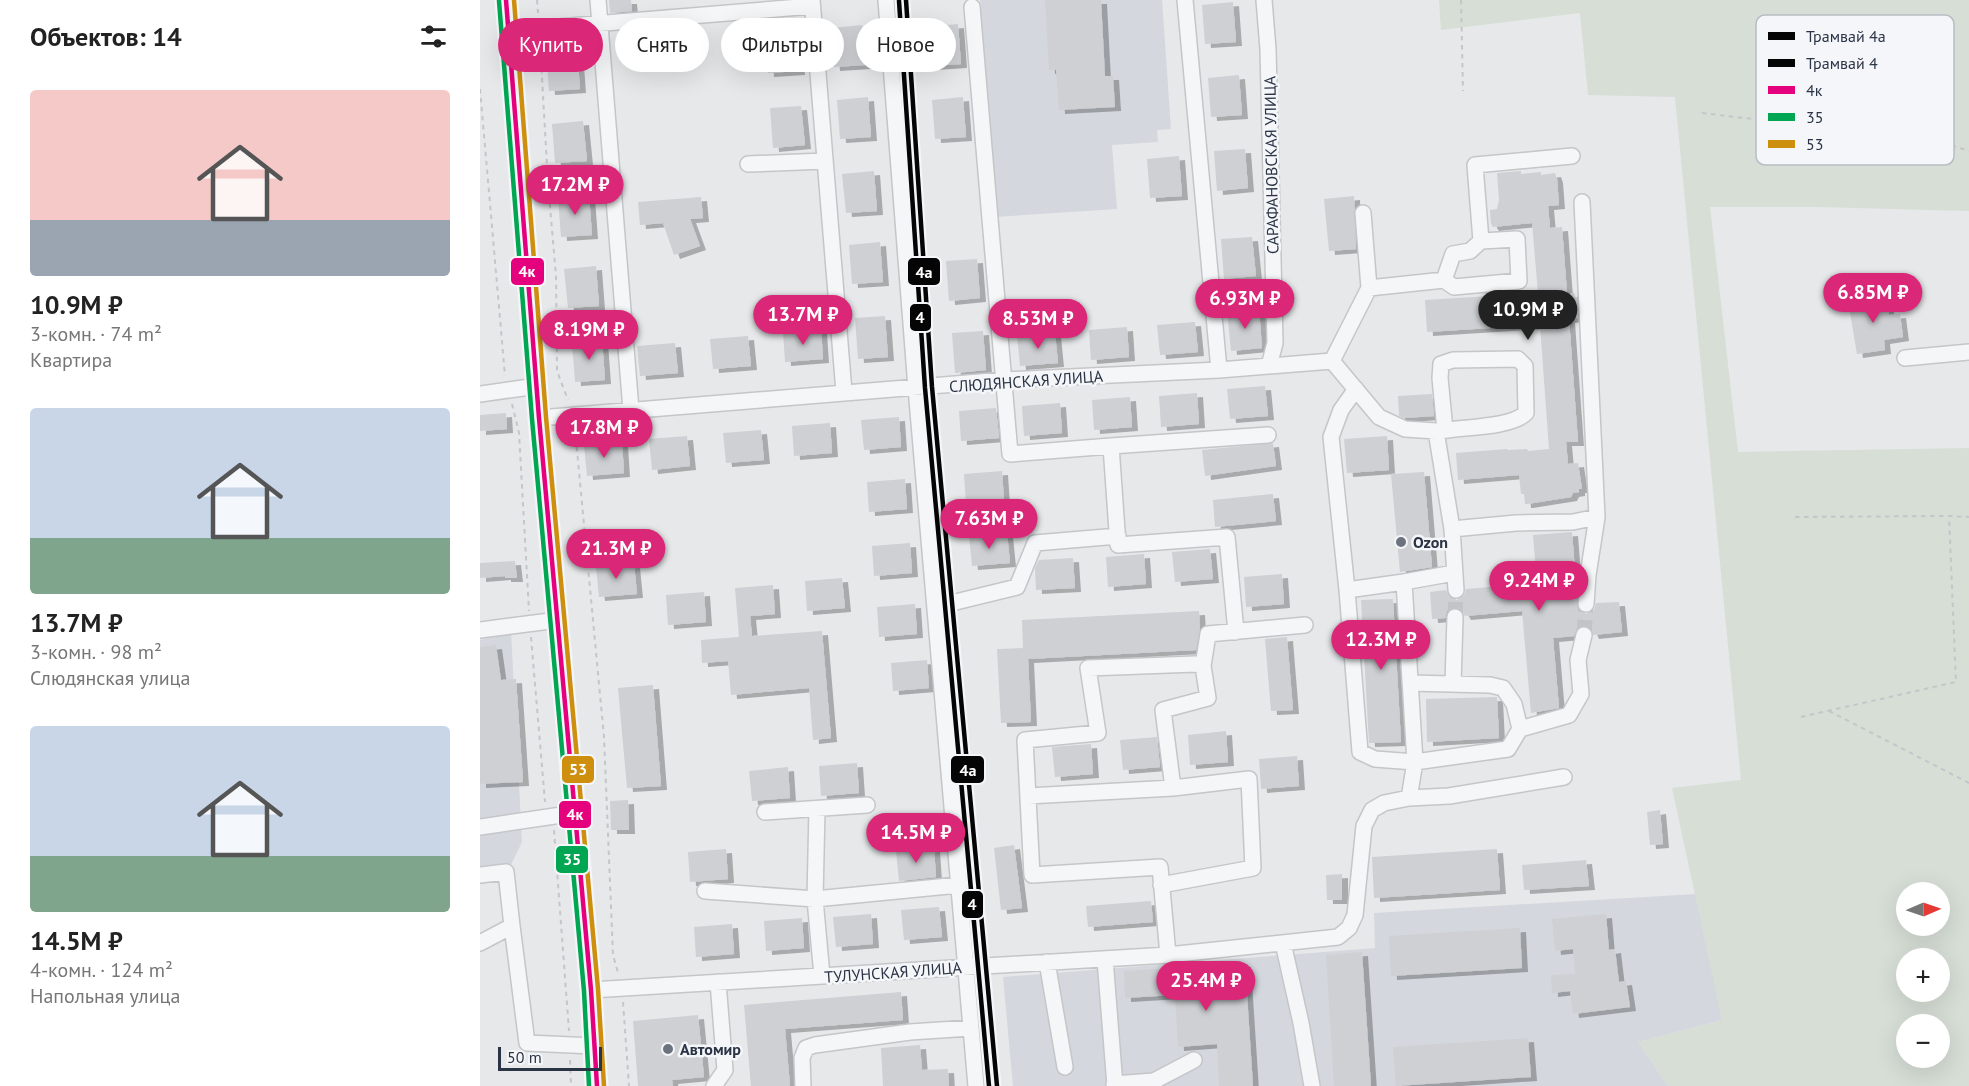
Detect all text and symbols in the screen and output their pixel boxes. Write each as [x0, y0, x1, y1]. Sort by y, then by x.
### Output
legend [1756, 15, 1954, 165]
chip: Купить [498, 18, 603, 72]
chip: Снять [615, 18, 709, 72]
chip: Фильтры [721, 18, 844, 72]
chip: Новое [856, 18, 956, 72]
text: Объектов: 14 [30, 20, 182, 53]
icon: filters [417, 20, 450, 53]
text: Трамвай 4a [1806, 26, 1886, 46]
text: Трамвай 4 [1806, 53, 1878, 73]
street label: САРАФАНОВСКАЯ УЛИЦА [1259, 75, 1283, 254]
text: 4к [1806, 80, 1823, 100]
text: 35 [1806, 107, 1823, 127]
icon: home [186, 129, 294, 237]
text: 53 [1806, 134, 1823, 154]
pin: 17.2M ₽ [520, 165, 630, 216]
text: 17.2M ₽ [541, 171, 609, 197]
line badge: 4к [510, 257, 545, 286]
line badge: 4a [907, 257, 941, 286]
text: 4к [519, 261, 536, 281]
text: 4a [915, 262, 933, 282]
pin: 6.85M ₽ [1818, 273, 1928, 324]
pin: 6.93M ₽ [1190, 279, 1300, 330]
text: 6.85M ₽ [1837, 279, 1909, 305]
text: 6.93M ₽ [1209, 285, 1281, 311]
text: 10.9M ₽ [30, 288, 123, 321]
pin: 10.9M ₽ [1473, 290, 1583, 341]
pin: 13.7M ₽ [748, 295, 858, 346]
text: 10.9M ₽ [1492, 296, 1564, 322]
pin: 8.53M ₽ [983, 299, 1093, 350]
text: 13.7M ₽ [767, 301, 839, 327]
line badge: 4 [909, 303, 932, 332]
text: 8.53M ₽ [1002, 305, 1074, 331]
text: 4 [915, 307, 925, 327]
pin: 8.19M ₽ [534, 310, 644, 361]
text: 8.19M ₽ [553, 316, 625, 342]
text: 3-комн. · 74 m² [30, 321, 162, 347]
text: Квартира [30, 347, 112, 373]
street label: СЛЮДЯНСКАЯ УЛИЦА [948, 366, 1104, 396]
pin: 17.8M ₽ [549, 408, 659, 459]
text: 17.8M ₽ [570, 414, 638, 440]
icon: home [186, 447, 294, 555]
pin: 7.63M ₽ [934, 499, 1044, 550]
text: 7.63M ₽ [955, 505, 1023, 531]
pin: 21.3M ₽ [561, 529, 671, 580]
place label: Ozon [1413, 532, 1448, 552]
text: 21.3M ₽ [580, 535, 652, 561]
marker: Ozon [1394, 535, 1408, 549]
pin: 9.24M ₽ [1484, 561, 1594, 612]
text: 9.24M ₽ [1503, 567, 1575, 593]
text: 13.7M ₽ [30, 606, 123, 639]
pin: 12.3M ₽ [1326, 620, 1436, 671]
text: 12.3M ₽ [1345, 626, 1417, 652]
text: 3-комн. · 98 m² [30, 639, 162, 665]
text: Слюдянская улица [30, 665, 191, 691]
line badge: 53 [561, 755, 595, 784]
line badge: 4a [950, 755, 985, 784]
text: 53 [569, 759, 587, 779]
text: 4a [959, 760, 977, 780]
icon: home [186, 765, 294, 873]
line badge: 4к [558, 800, 592, 829]
text: 4к [567, 804, 584, 824]
pin: 14.5M ₽ [861, 813, 971, 864]
text: 14.5M ₽ [880, 819, 952, 845]
line badge: 35 [555, 845, 589, 874]
text: 35 [563, 849, 581, 869]
north arrow [1896, 882, 1950, 936]
map controls [1896, 882, 1950, 1068]
line badge: 4 [961, 890, 984, 919]
text: 4 [967, 894, 977, 914]
text: 14.5M ₽ [30, 924, 123, 957]
button: + [1896, 948, 1950, 1002]
text: 4-комн. · 124 m² [30, 957, 173, 983]
street label: ТУЛУНСКАЯ УЛИЦА [824, 957, 963, 987]
pin: 25.4M ₽ [1151, 961, 1261, 1012]
text: 25.4M ₽ [1170, 967, 1242, 993]
text: Напольная улица [30, 983, 180, 1009]
button: − [1896, 1014, 1950, 1068]
place label: Автомир [680, 1039, 741, 1059]
marker: Автомир [661, 1042, 675, 1056]
scale bar [498, 1044, 602, 1072]
text: 50 m [507, 1047, 542, 1067]

